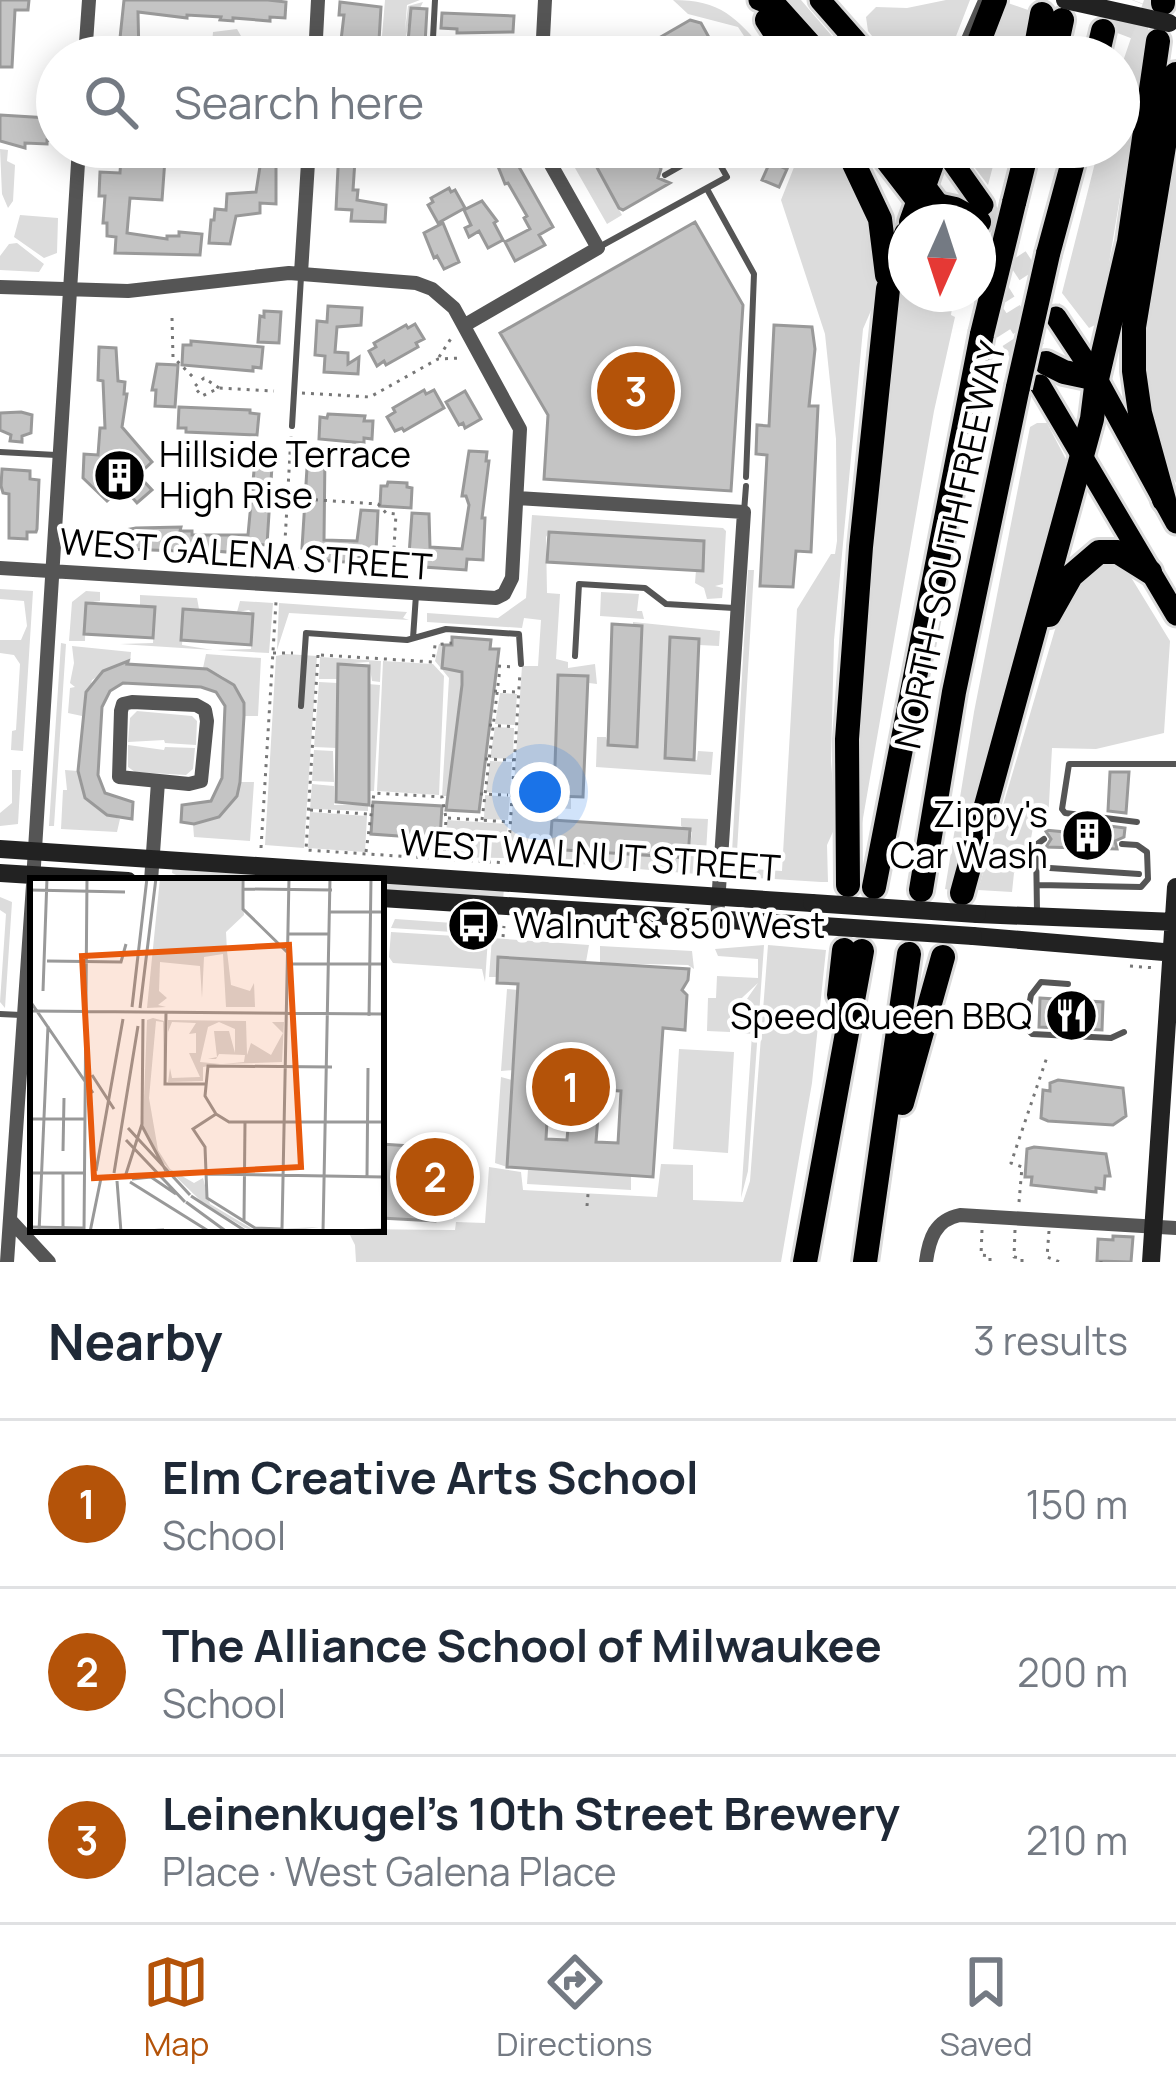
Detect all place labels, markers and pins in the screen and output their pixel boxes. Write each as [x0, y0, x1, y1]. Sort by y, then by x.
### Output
pin: 3 [597, 346, 675, 436]
place label: Hillside Terrace High Rise [159, 429, 411, 519]
building icon: Hillside Terrace High Rise [92, 447, 148, 503]
place label: Zippy's Car Wash [890, 789, 1048, 879]
building icon: Zippy's Car Wash [1059, 807, 1115, 863]
bus stop icon: Walnut & 850 West [446, 897, 502, 953]
place label: Walnut & 850 West [513, 900, 825, 949]
restaurant icon: Speed Queen BBQ [1043, 988, 1099, 1044]
place label: Speed Queen BBQ [730, 991, 1032, 1040]
pin: 1 [532, 1042, 610, 1132]
pin: 2 [396, 1132, 474, 1222]

